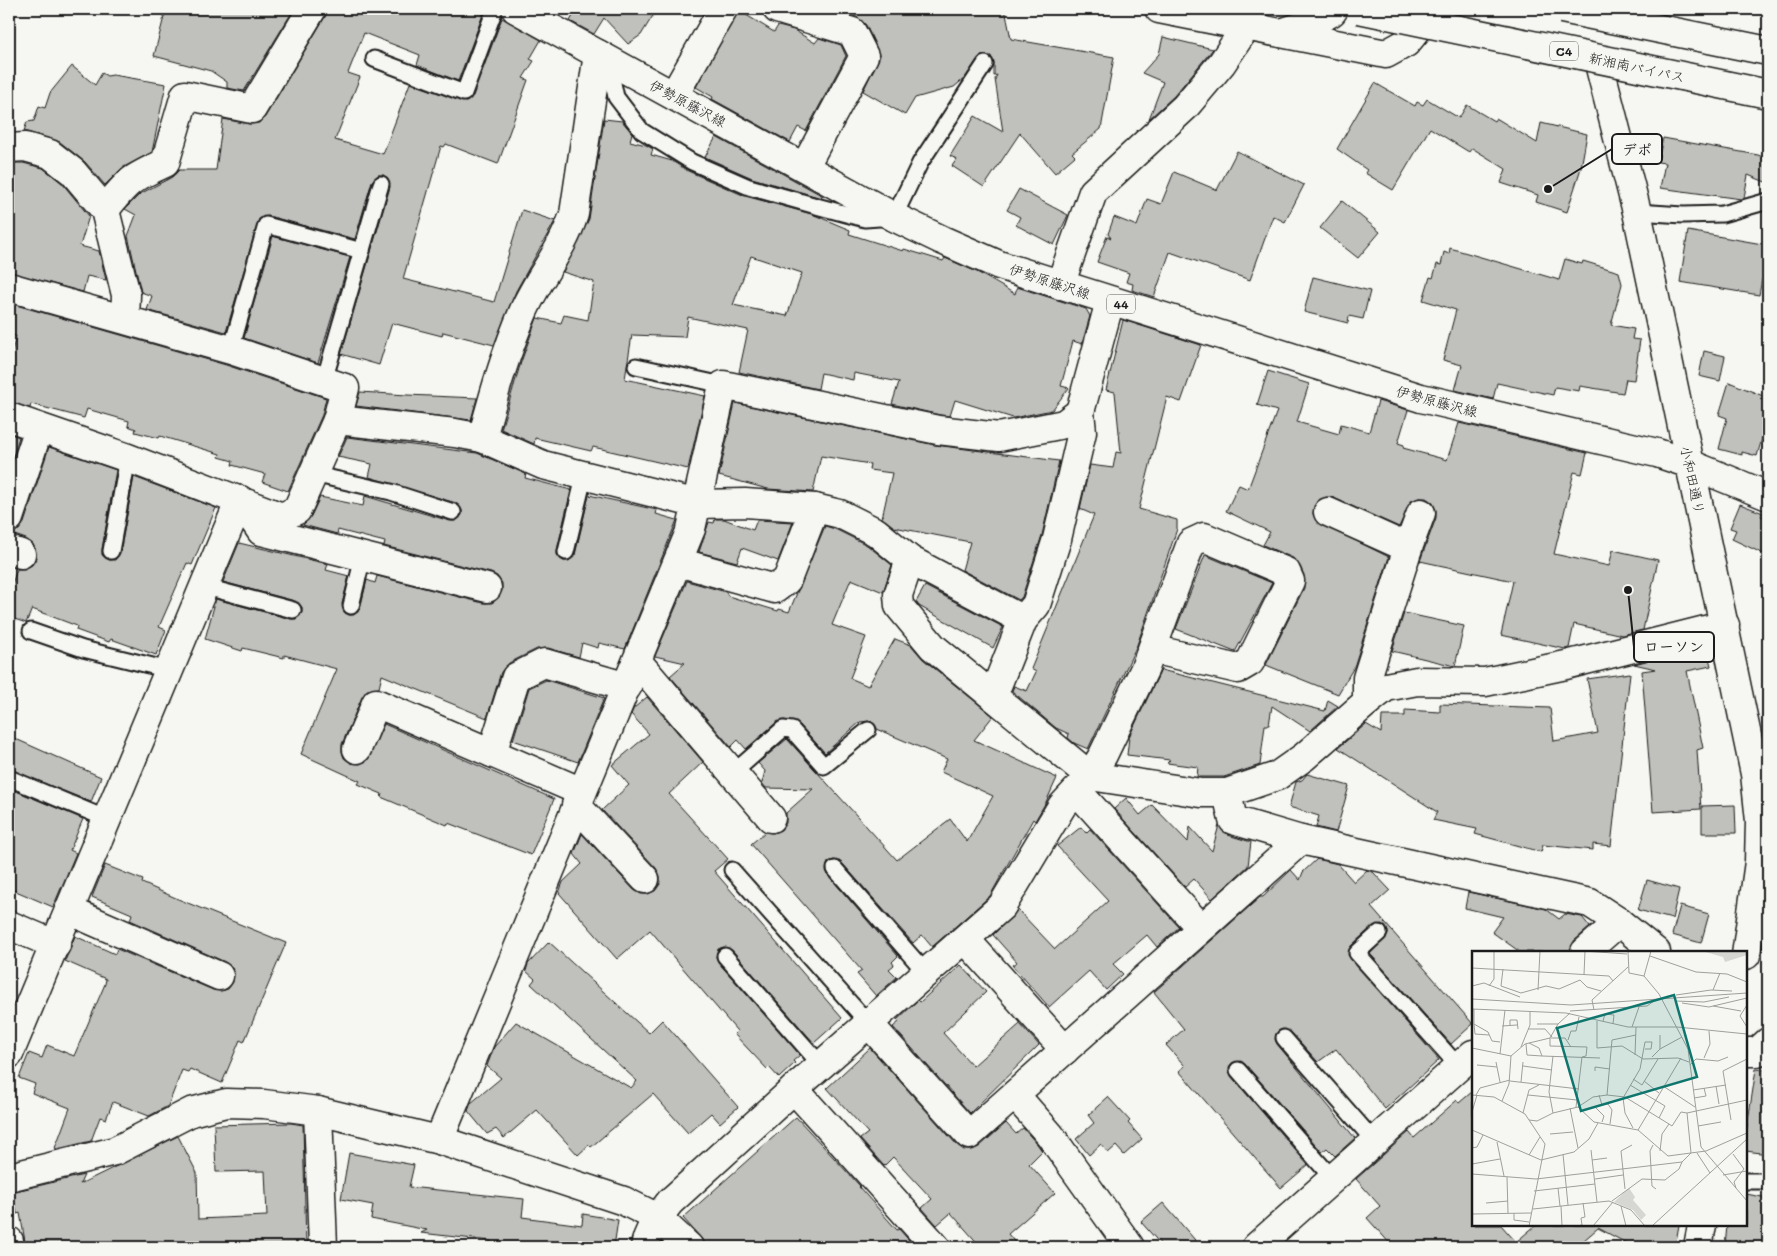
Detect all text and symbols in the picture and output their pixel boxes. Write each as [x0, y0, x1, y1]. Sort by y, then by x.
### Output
road number: C4 [1550, 41, 1578, 60]
street label: 新湘南バイパス [1587, 48, 1687, 86]
street label: 伊勢原藤沢線 [646, 75, 730, 131]
callout: デポ [1612, 134, 1662, 164]
text: デポ [1622, 139, 1652, 159]
street label: 伊勢原藤沢線 [1007, 259, 1093, 303]
road number: 44 [1107, 294, 1135, 314]
street label: 伊勢原藤沢線 [1394, 381, 1480, 421]
street label: 小和田通り [1676, 444, 1710, 516]
callout: ローソン [1634, 632, 1714, 662]
text: ローソン [1644, 636, 1704, 656]
inset map [1472, 951, 1747, 1226]

